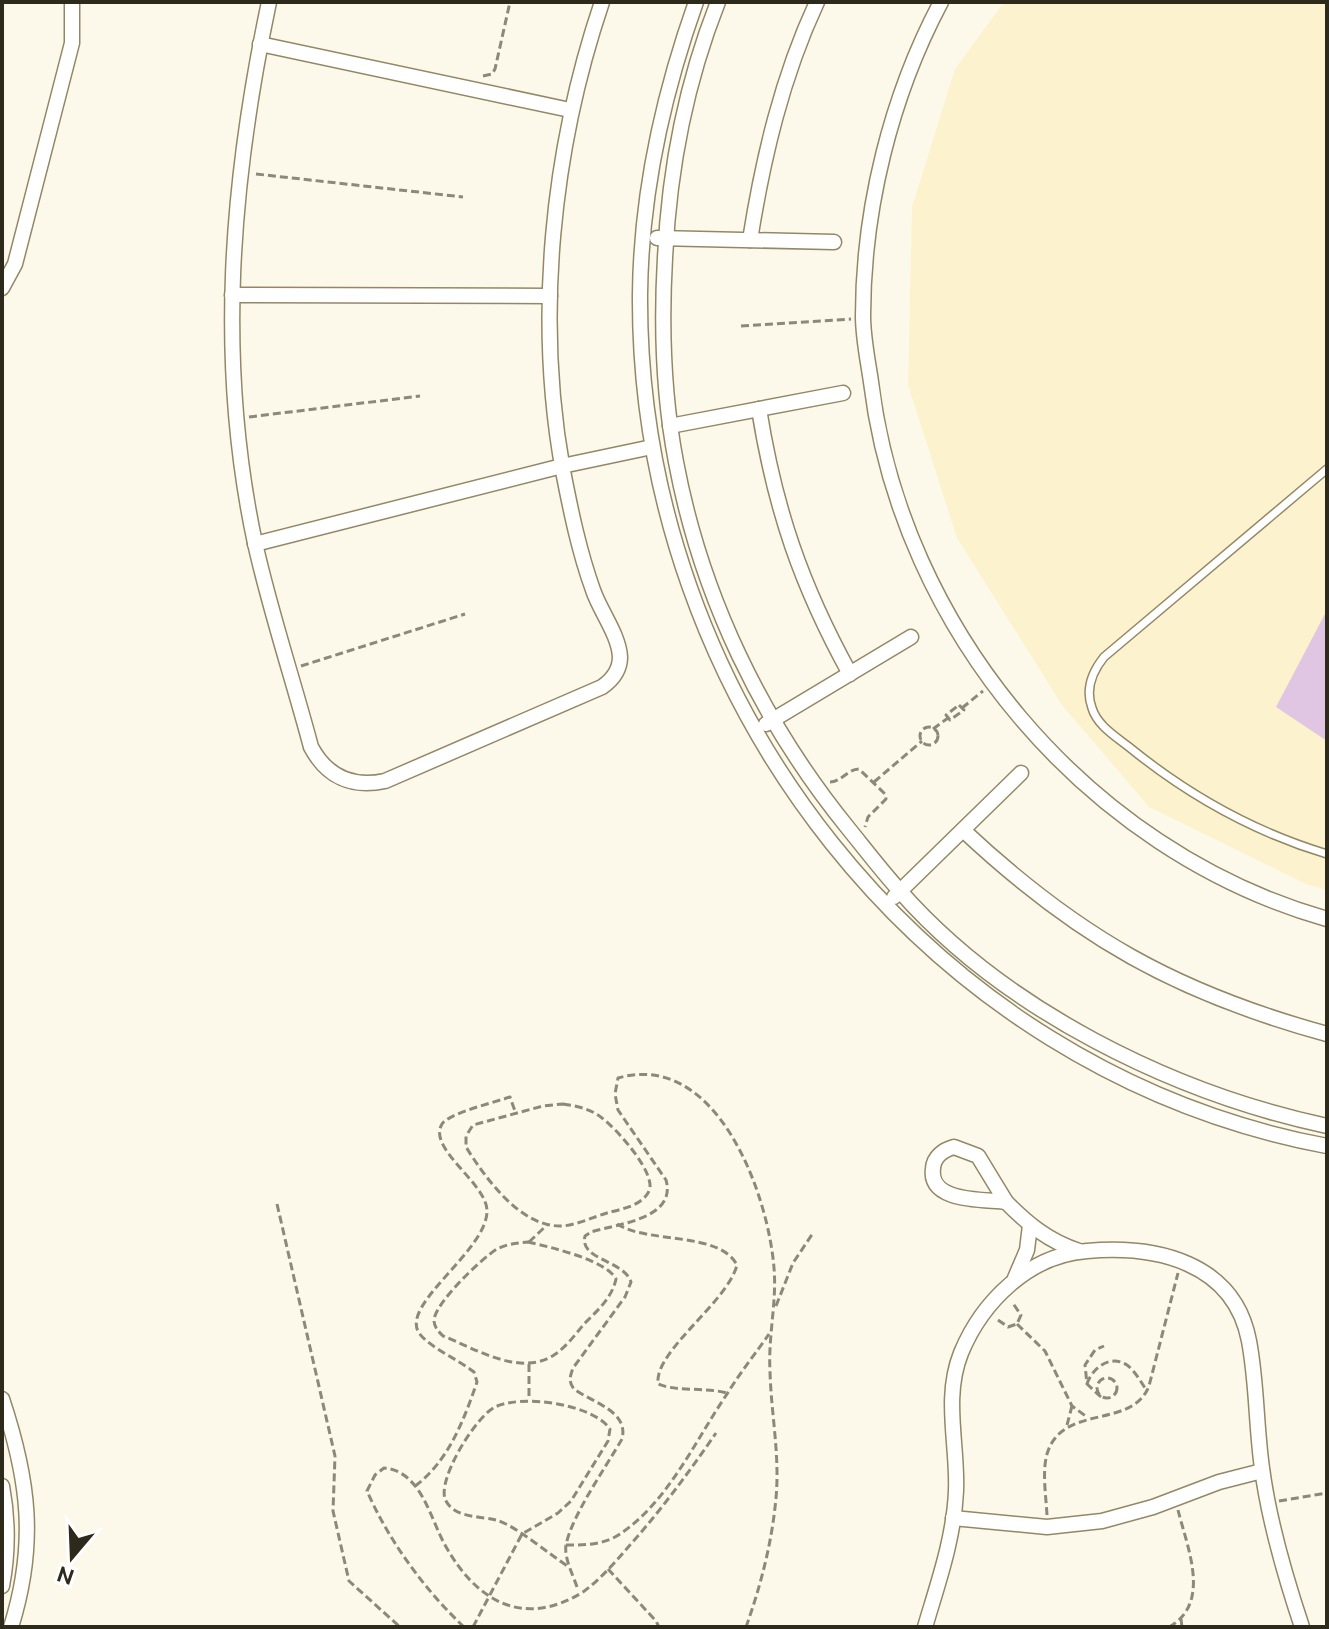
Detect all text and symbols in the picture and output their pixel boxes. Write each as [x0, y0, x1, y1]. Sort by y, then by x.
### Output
north arrow [32, 1517, 112, 1597]
text: N [53, 1562, 77, 1591]

